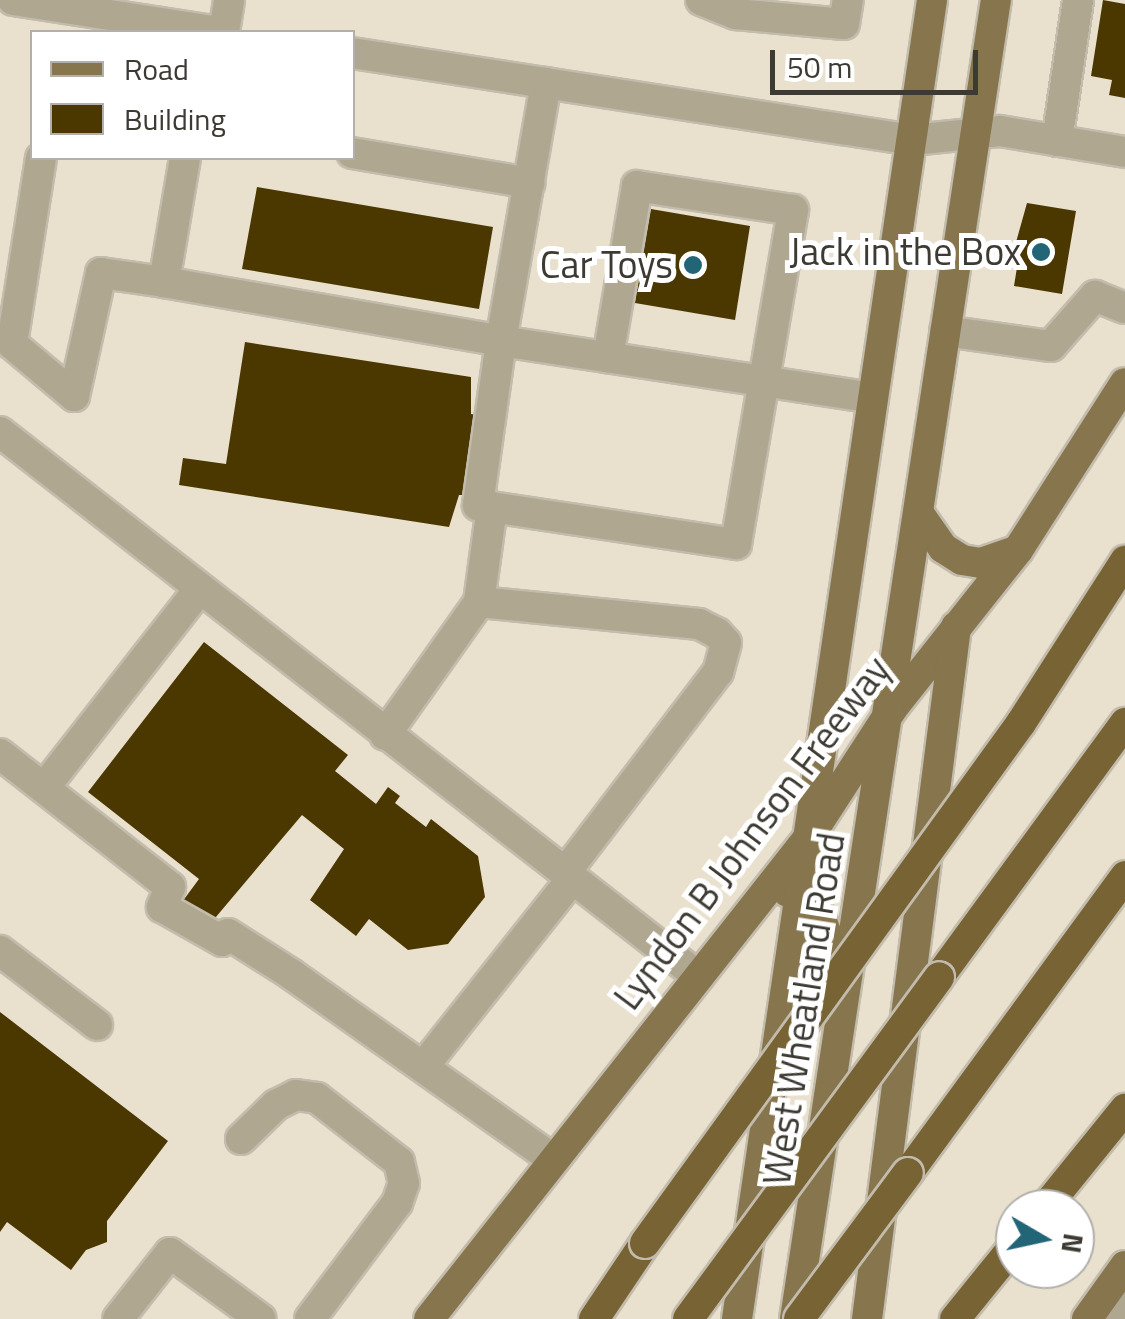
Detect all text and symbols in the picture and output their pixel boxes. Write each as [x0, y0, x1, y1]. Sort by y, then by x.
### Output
legend [30, 30, 355, 160]
scale bar [775, 30, 982, 92]
text: 50 m [787, 44, 852, 90]
text: Road [124, 46, 189, 92]
text: Building [124, 96, 226, 142]
place label: Jack in the Box [789, 229, 1021, 275]
marker: Jack in the Box [1030, 241, 1052, 263]
place label: Car Toys [540, 242, 673, 288]
marker: Car Toys [682, 254, 704, 276]
street label: Lyndon B Johnson Freeway [604, 647, 900, 1019]
street label: West Wheatland Road [754, 830, 854, 1188]
north arrow [995, 1189, 1095, 1289]
text: N [1050, 1231, 1096, 1256]

